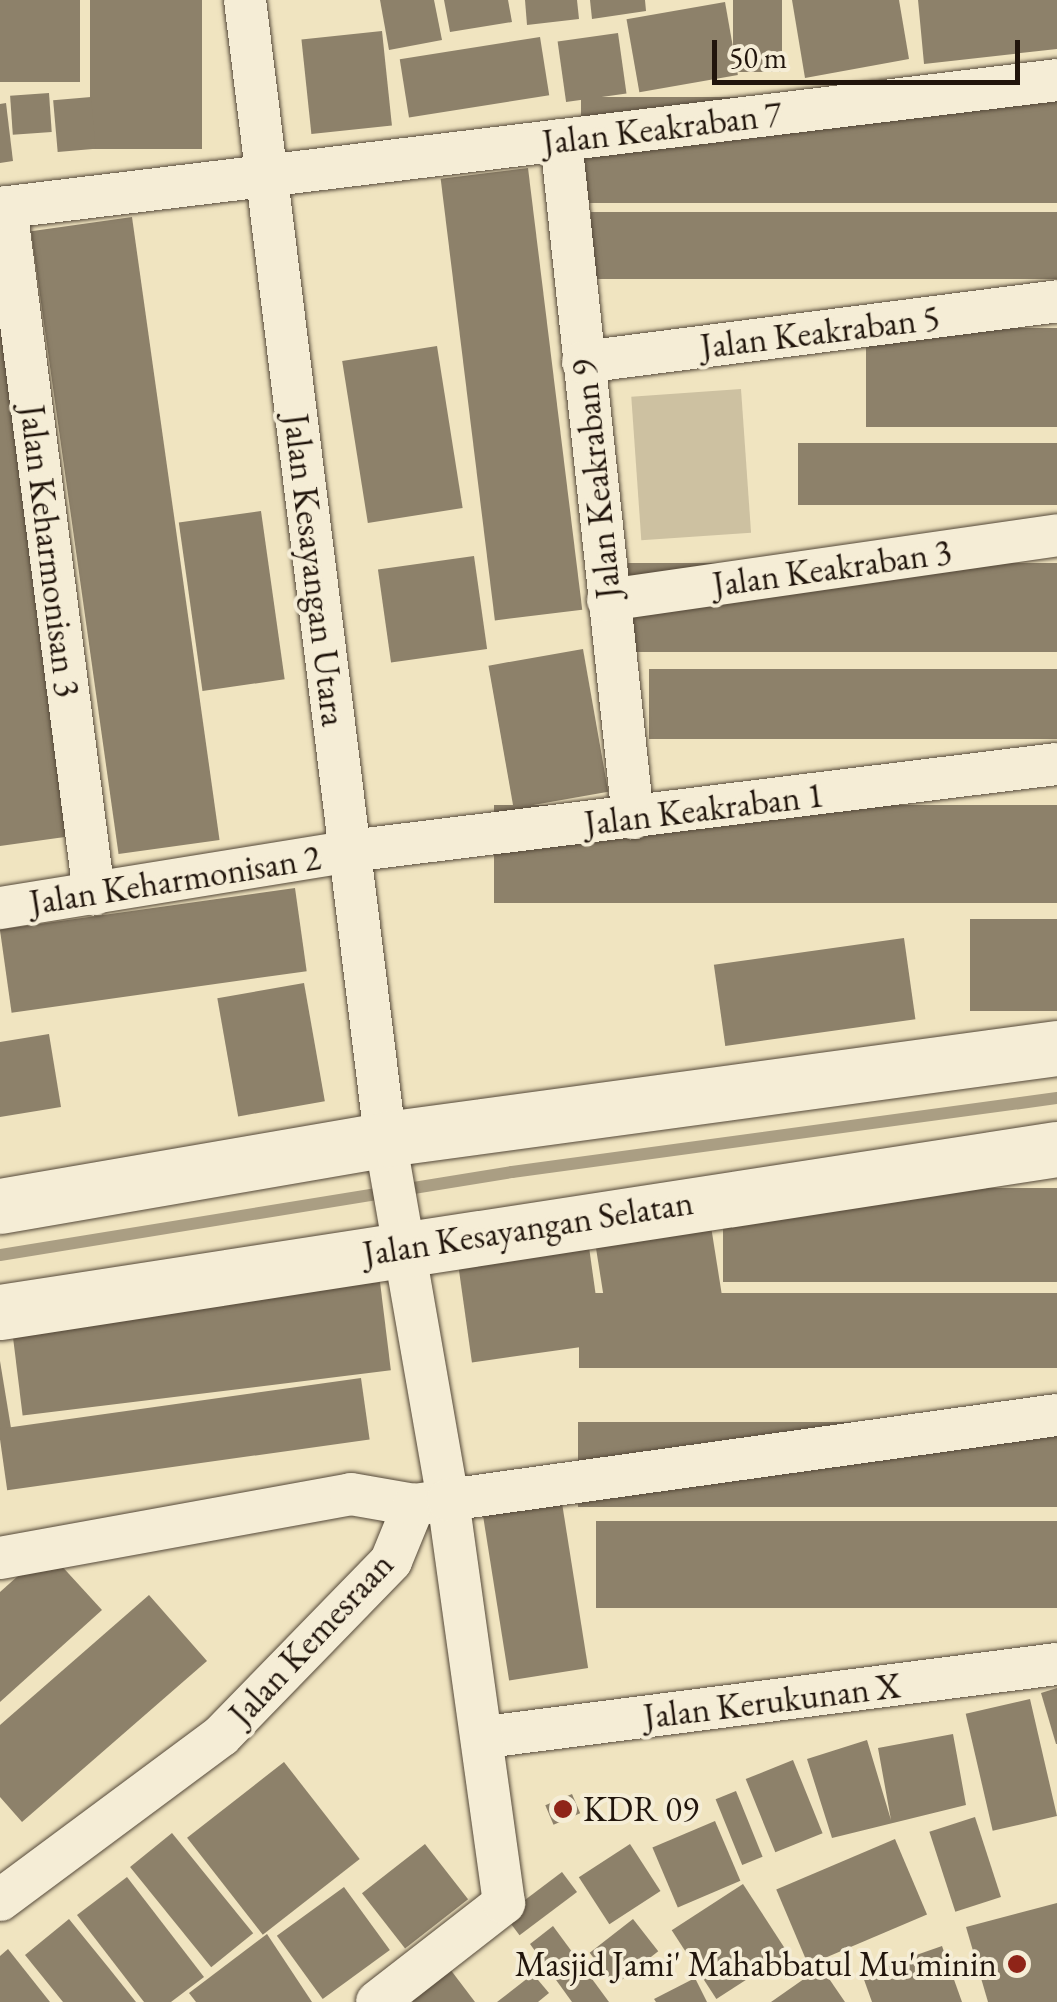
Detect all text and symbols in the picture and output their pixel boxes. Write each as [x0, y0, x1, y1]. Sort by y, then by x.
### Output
scale bar [717, 20, 1024, 82]
text: 50 m [729, 38, 787, 77]
street label: Jalan Keakraban 7 [540, 92, 784, 164]
street label: Jalan Keakraban 5 [698, 296, 942, 368]
street label: Jalan Keakraban 9 [563, 357, 629, 601]
street label: Jalan Keharmonisan 3 [11, 403, 89, 699]
street label: Jalan Kesayangan Utara [275, 411, 355, 729]
street label: Jalan Keakraban 3 [710, 530, 954, 606]
street label: Jalan Keakraban 1 [582, 773, 826, 845]
street label: Jalan Keharmonisan 2 [27, 836, 323, 924]
street label: Jalan Kesayangan Selatan [360, 1181, 696, 1275]
street label: Jalan Kemesraan [220, 1544, 402, 1734]
street label: Jalan Kerukunan X [641, 1664, 903, 1738]
place label: KDR 09 [583, 1788, 699, 1830]
marker: KDR 09 [552, 1798, 574, 1820]
place label: Masjid Jami' Mahabbatul Mu'minin [515, 1943, 997, 1985]
marker: Masjid Jami' Mahabbatul Mu'minin [1006, 1953, 1028, 1975]

